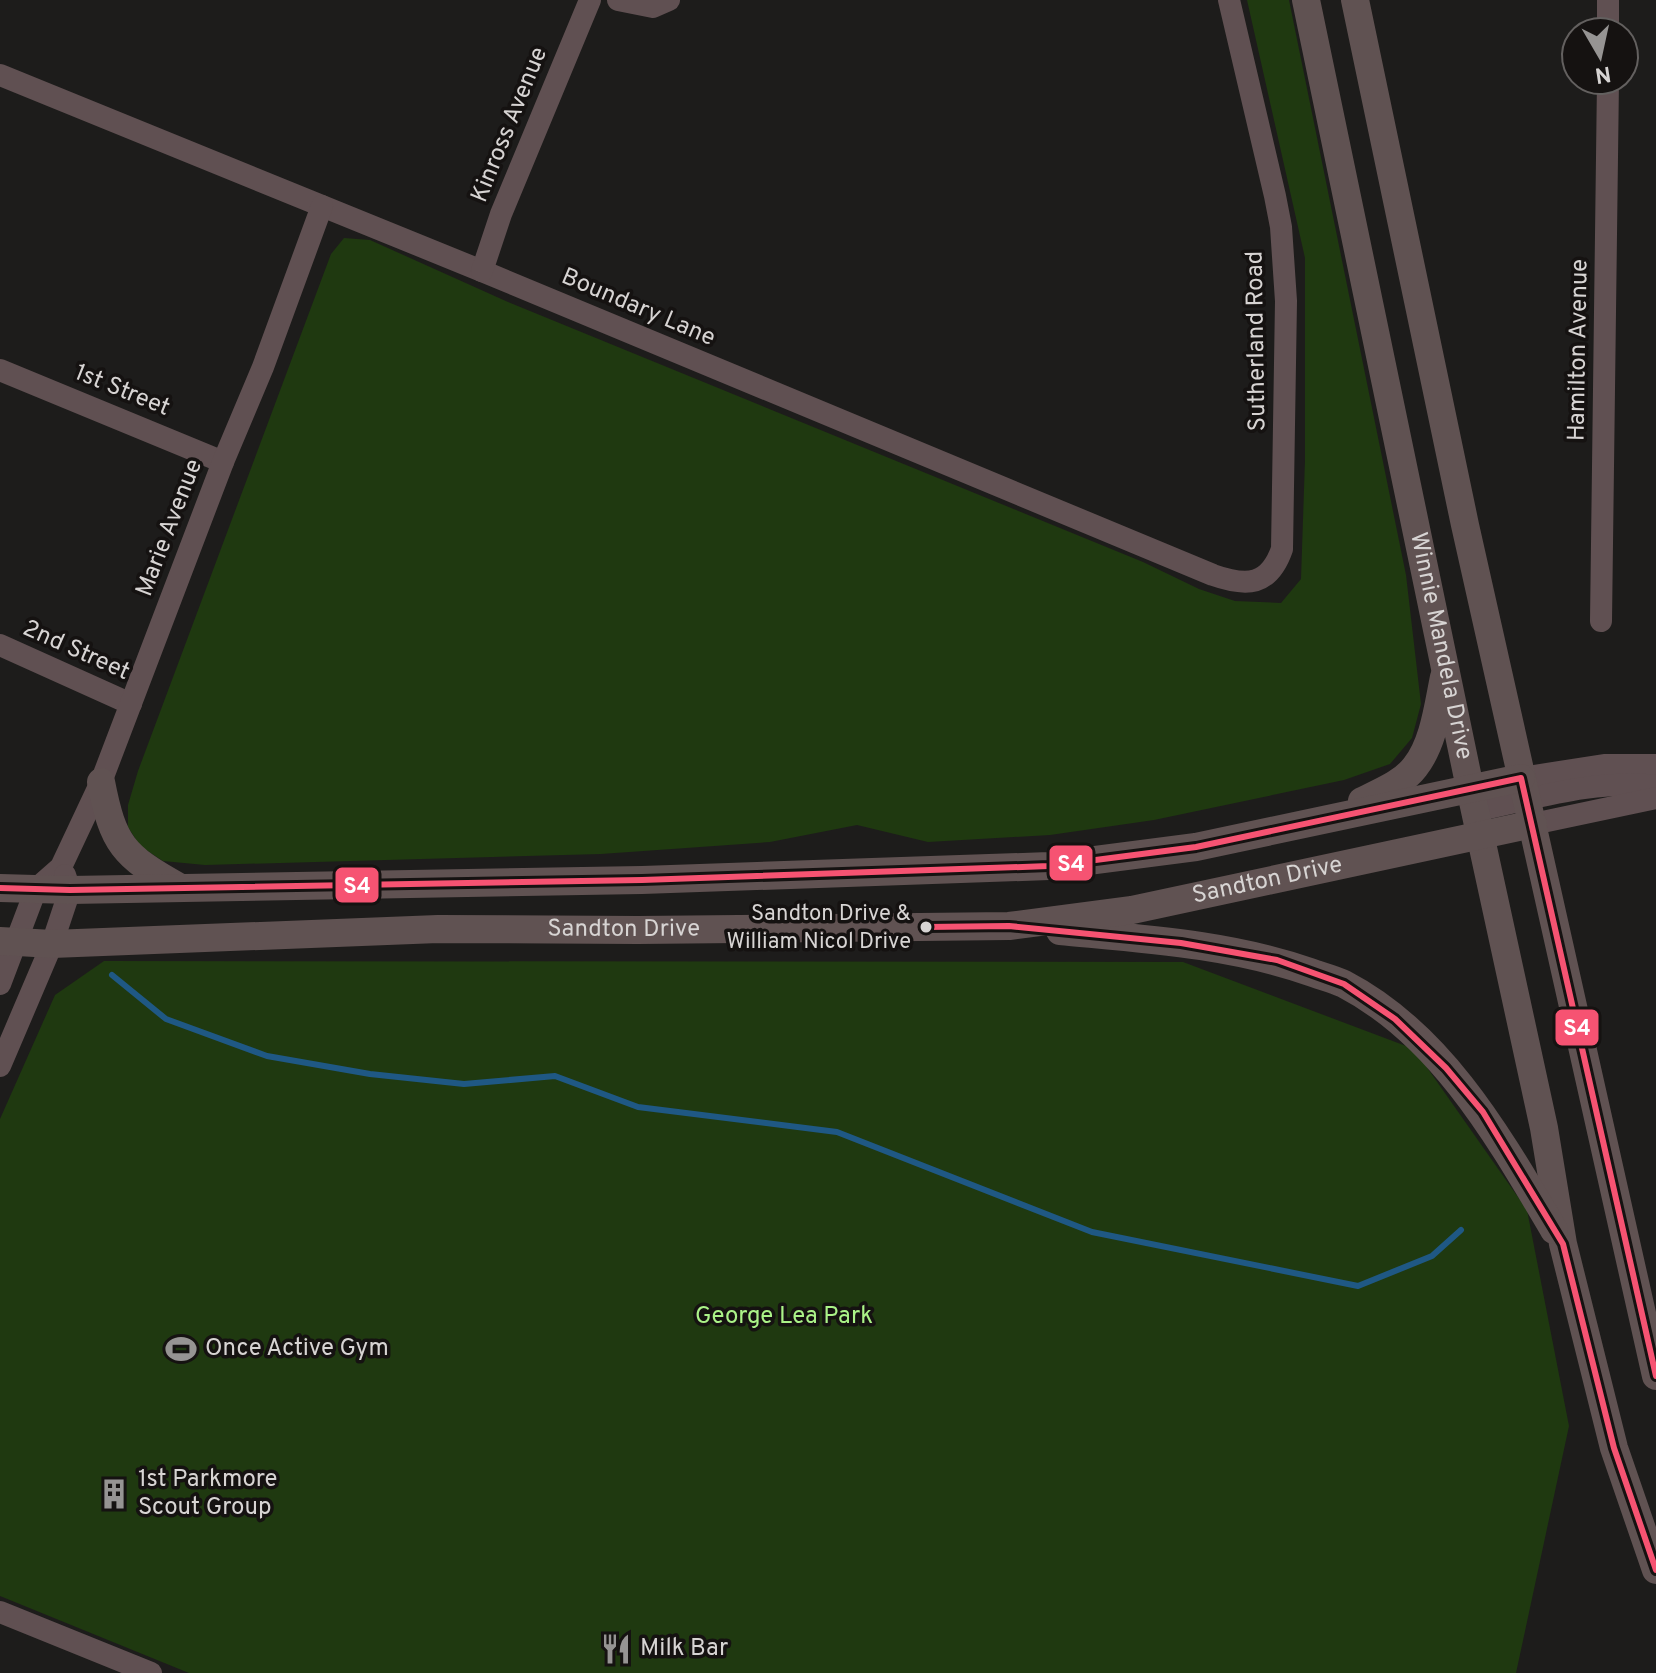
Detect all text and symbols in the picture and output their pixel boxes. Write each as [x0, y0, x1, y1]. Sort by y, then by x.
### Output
north arrow [1560, 16, 1640, 96]
street label: Kinross Avenue [465, 43, 555, 207]
text: N [1593, 59, 1613, 88]
street label: Sutherland Road [1240, 250, 1274, 432]
street label: Hamilton Avenue [1562, 259, 1596, 441]
street label: Boundary Lane [556, 262, 720, 354]
street label: 1st Street [70, 358, 174, 424]
street label: Marie Avenue [130, 455, 210, 601]
street label: Winnie Mandela Drive [1402, 530, 1479, 763]
street label: 2nd Street [18, 614, 134, 688]
line badge: S4 [1048, 844, 1094, 882]
street label: Sandton Drive [1190, 850, 1345, 912]
text: S4 [1057, 852, 1085, 879]
line badge: S4 [334, 866, 380, 904]
text: S4 [343, 874, 371, 901]
place label: Sandton Drive & William Nicol Drive [726, 901, 911, 956]
street label: Sandton Drive [547, 914, 700, 945]
marker: Sandton Drive & William Nicol Drive [918, 919, 934, 935]
line badge: S4 [1554, 1008, 1600, 1047]
text: S4 [1563, 1016, 1591, 1043]
park label: George Lea Park [695, 1302, 873, 1332]
sports icon: Once Active Gym [164, 1332, 198, 1366]
place label: Once Active Gym [205, 1334, 389, 1364]
place label: 1st Parkmore Scout Group [138, 1465, 278, 1523]
building icon: 1st Parkmore Scout Group [97, 1477, 131, 1511]
restaurant icon: Milk Bar [599, 1632, 633, 1666]
place label: Milk Bar [640, 1634, 728, 1664]

